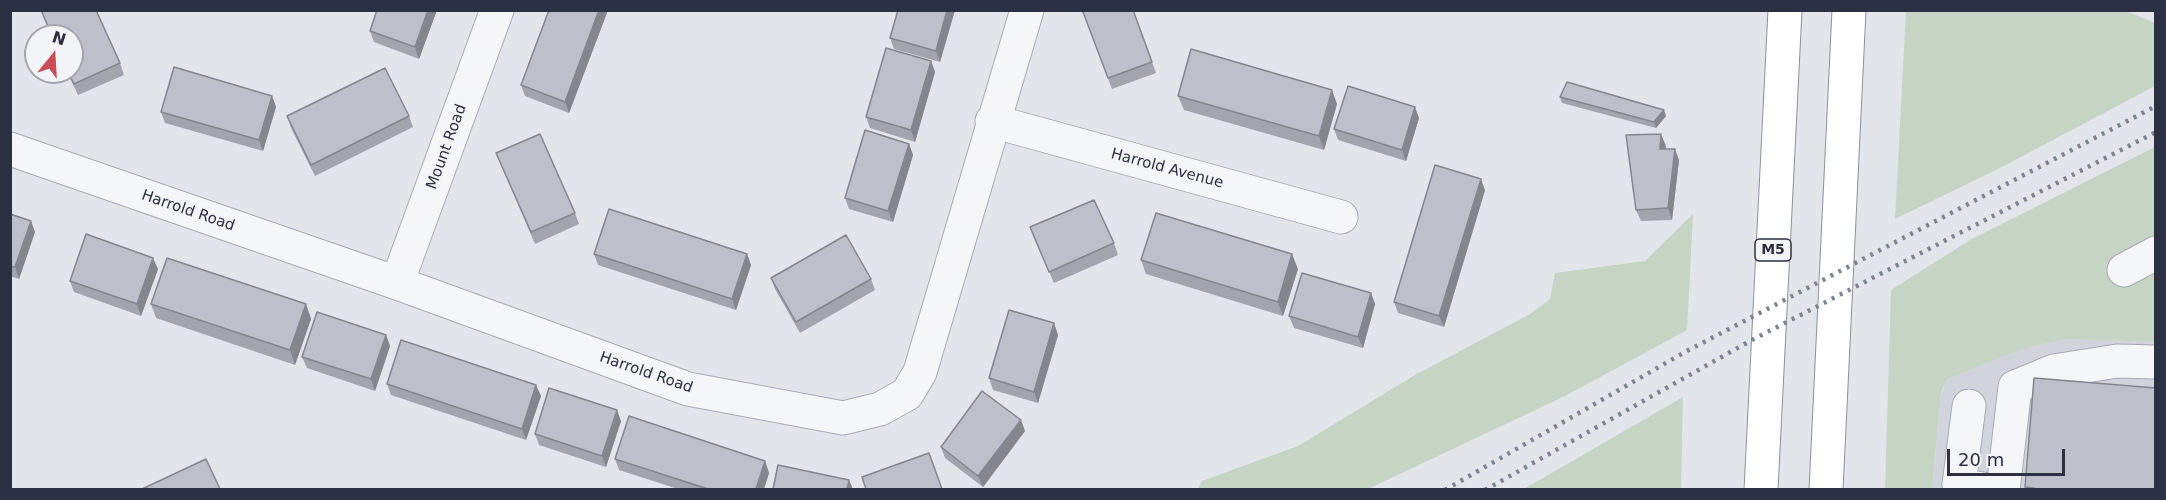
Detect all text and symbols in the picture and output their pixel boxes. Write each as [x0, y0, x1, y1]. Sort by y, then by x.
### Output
north arrow [24, 24, 84, 84]
text: N [50, 27, 68, 49]
street label: Mount Road [423, 102, 471, 192]
street label: Harrold Avenue [1109, 145, 1225, 193]
street label: Harrold Road [139, 187, 237, 235]
road number: M5 [1755, 239, 1791, 261]
street label: Harrold Road [597, 349, 695, 397]
scale bar [1950, 437, 2068, 475]
text: 20 m [1958, 449, 2004, 470]

